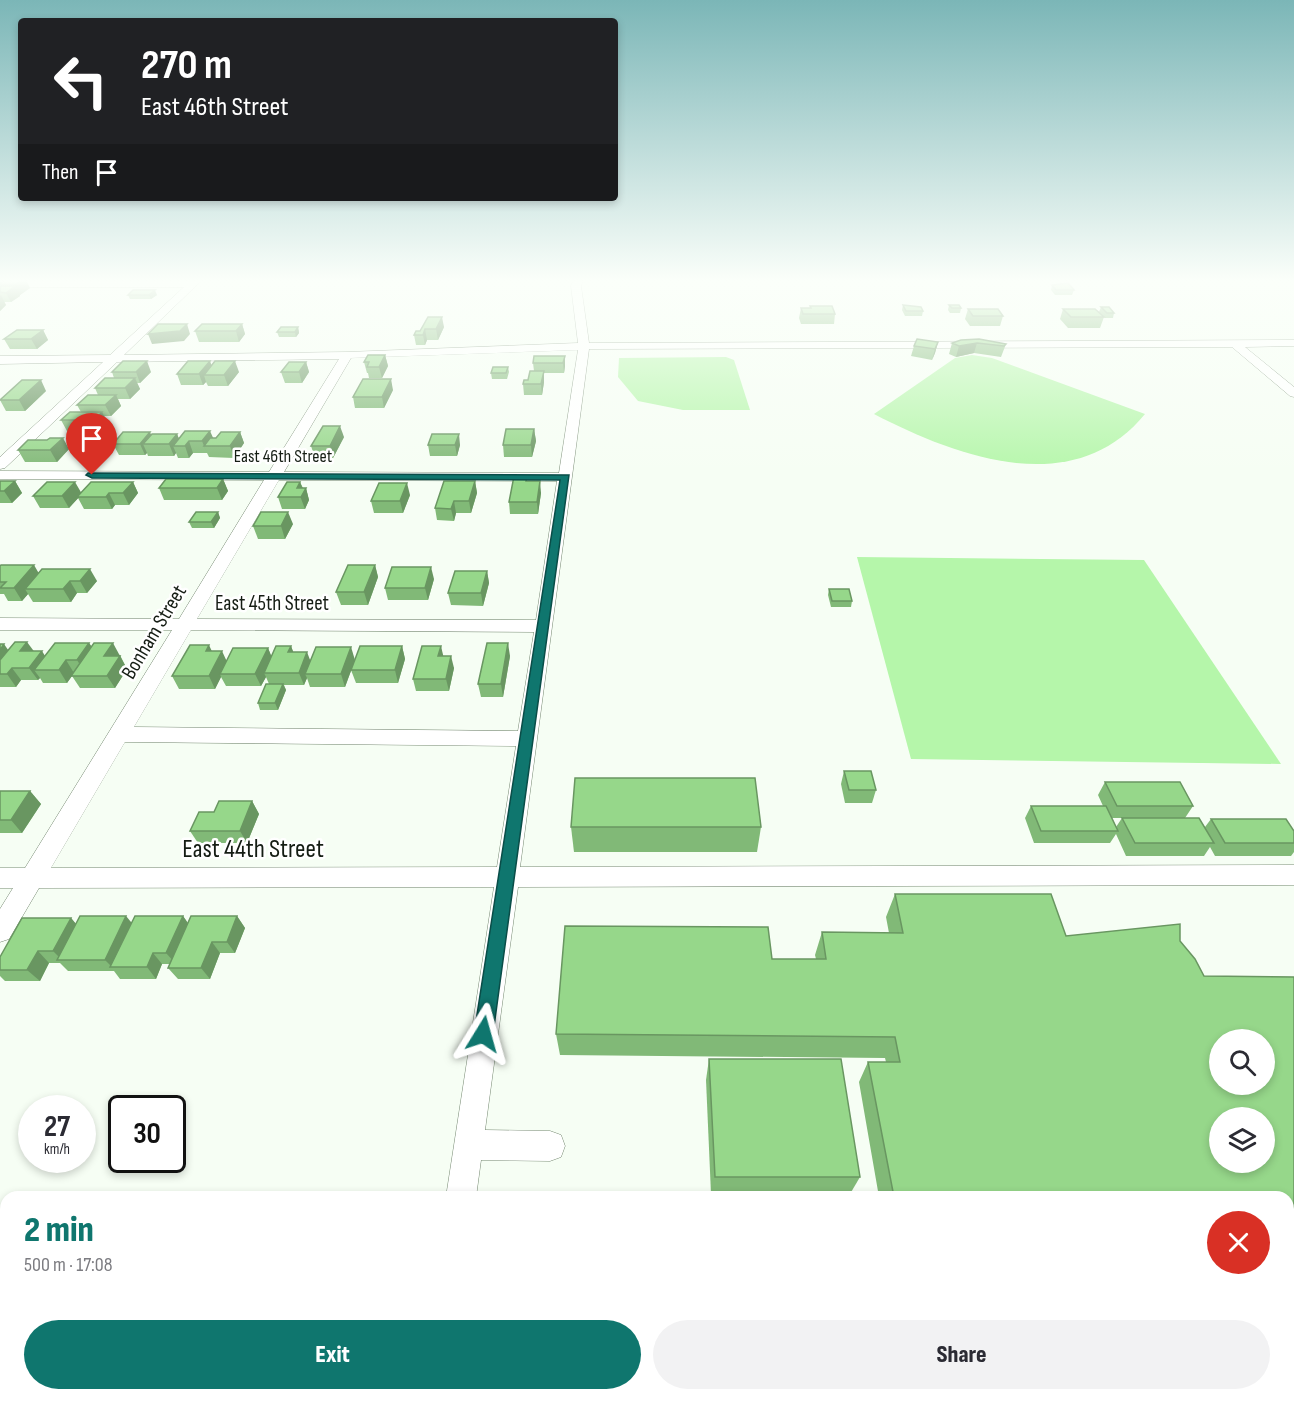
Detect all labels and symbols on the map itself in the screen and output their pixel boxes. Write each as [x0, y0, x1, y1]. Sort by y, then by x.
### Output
pin [66, 413, 117, 475]
street label: East 46th Street [234, 446, 333, 467]
street label: Bonham Street [116, 580, 192, 684]
street label: East 45th Street [215, 591, 329, 616]
street label: East 44th Street [182, 834, 324, 865]
position arrow [451, 1002, 515, 1066]
speed limit sign: 30 [108, 1095, 186, 1173]

